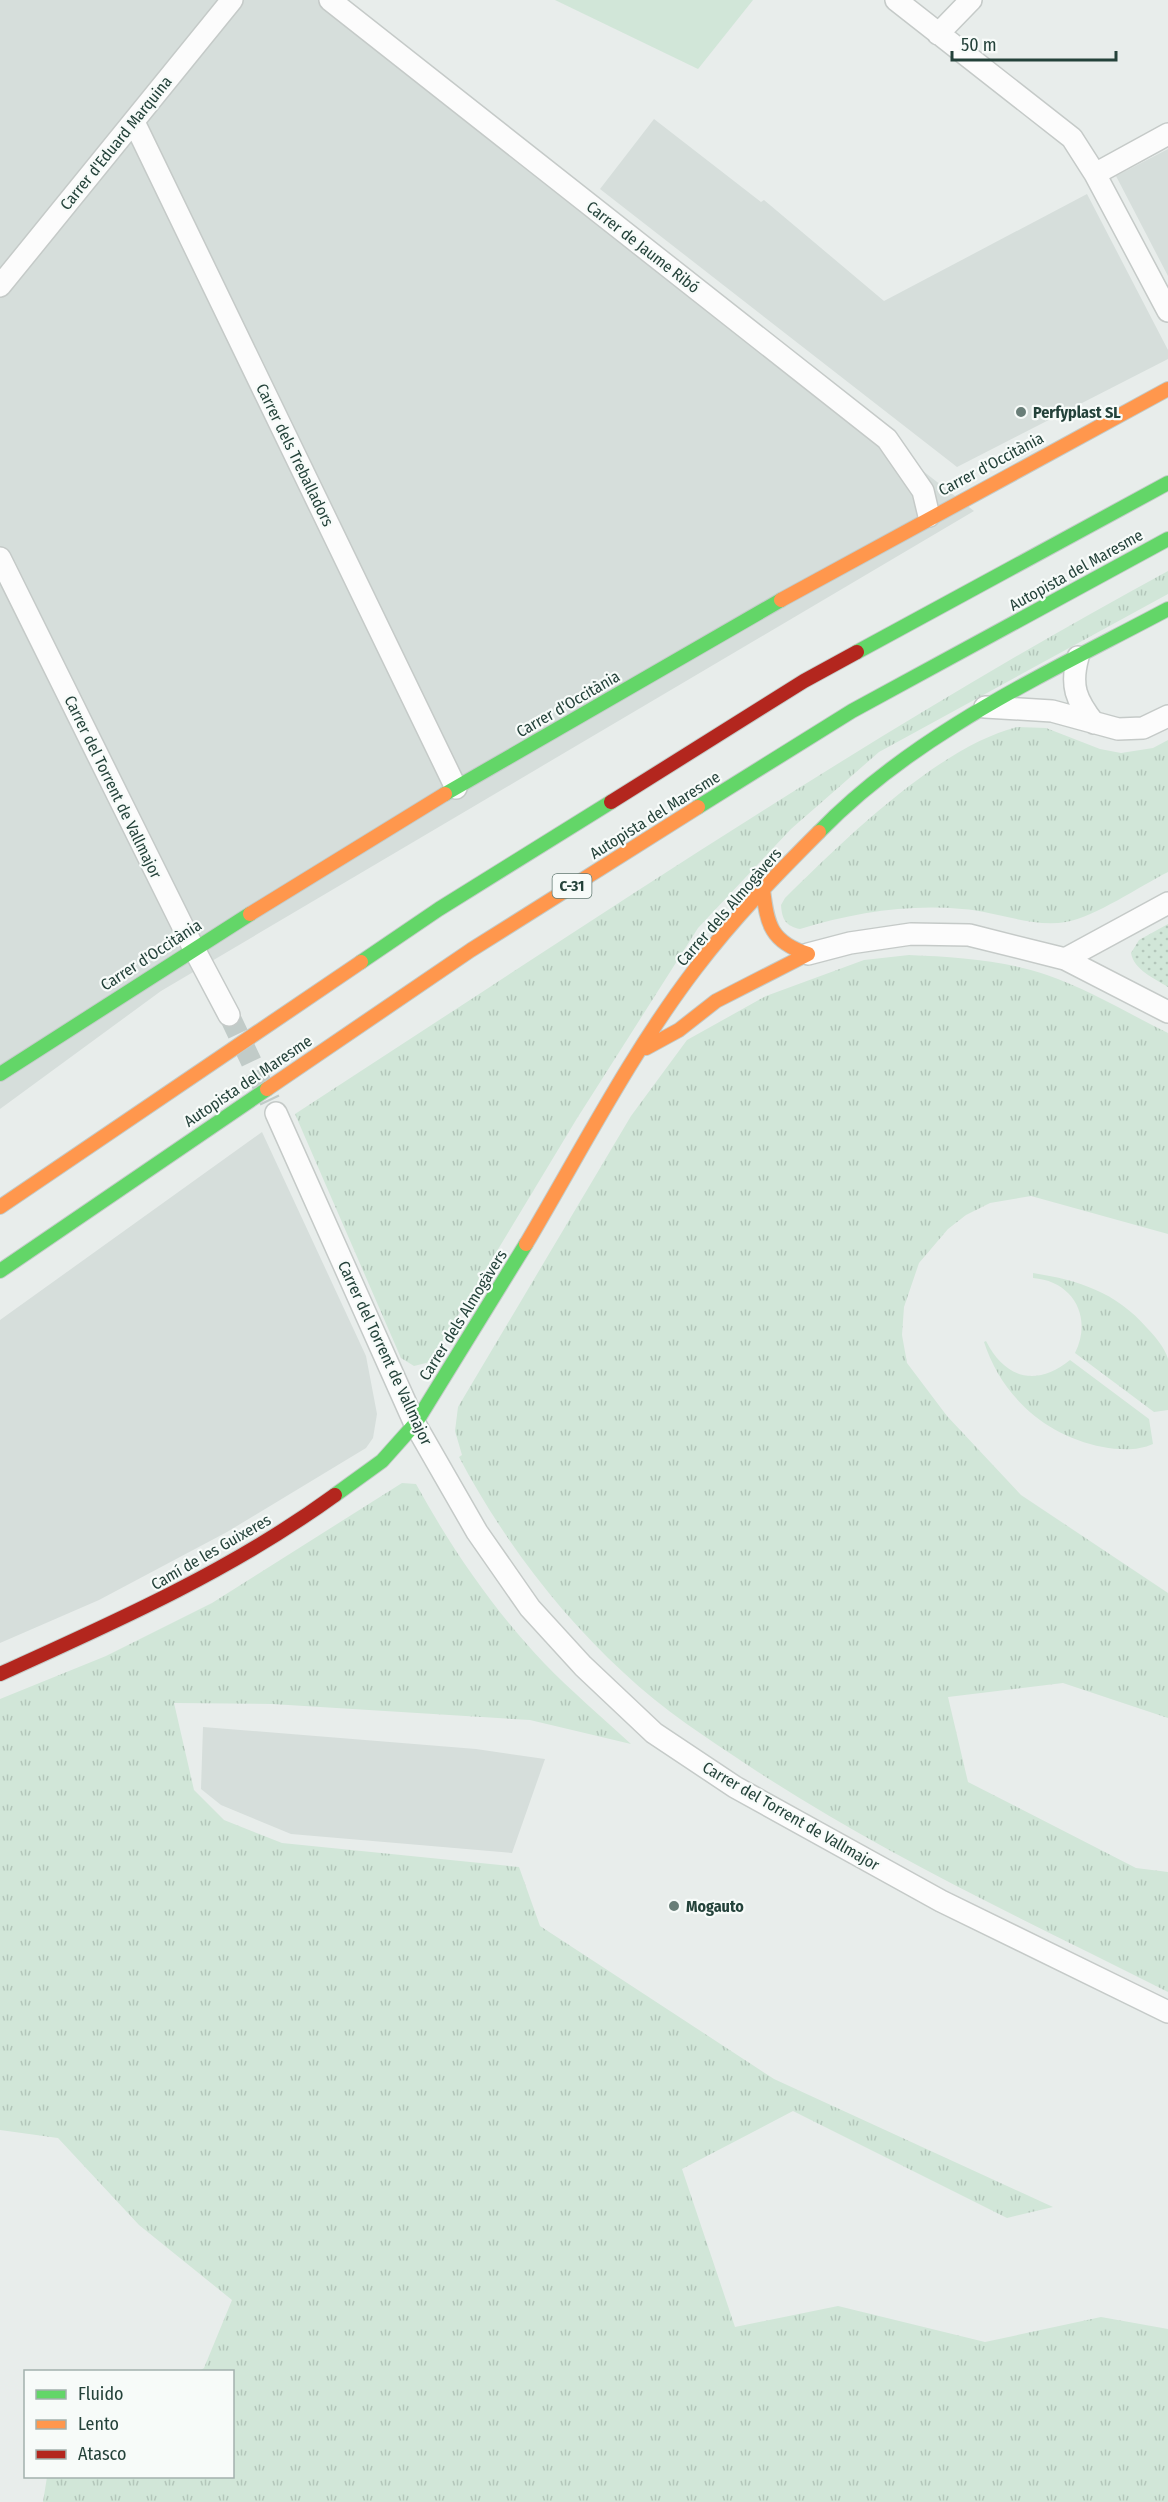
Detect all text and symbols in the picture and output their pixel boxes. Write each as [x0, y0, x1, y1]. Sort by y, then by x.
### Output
scale bar [952, 24, 1116, 62]
text: 50 m [961, 34, 997, 56]
street label: Carrer d'Eduard Marquina [56, 72, 176, 214]
street label: Carrer de Jaume Ribó [583, 197, 703, 297]
street label: Carrer dels Treballadors [252, 381, 338, 530]
place label: Perfyplast SL [1033, 403, 1121, 422]
marker: Perfyplast SL [1014, 405, 1028, 419]
street label: Carrer d'Occitània [935, 428, 1047, 500]
street label: Autopista del Maresme [1006, 525, 1146, 615]
street label: Carrer d'Occitània [513, 667, 623, 741]
street label: Carrer del Torrent de Vallmajor [60, 692, 166, 882]
street label: Autopista del Maresme [586, 767, 724, 863]
street label: Carrer dels Almogàvers [672, 844, 786, 970]
road number: C-31 [552, 874, 592, 898]
street label: Carrer d'Occitània [97, 915, 205, 995]
street label: Autopista del Maresme [180, 1031, 316, 1131]
street label: Carrer dels Almogàvers [415, 1246, 511, 1384]
street label: Carrer del Torrent de Vallmajor [334, 1258, 436, 1449]
street label: Camí de les Guixeres [148, 1510, 274, 1594]
street label: Carrer del Torrent de Vallmajor [699, 1757, 883, 1875]
place label: Mogauto [686, 1897, 744, 1916]
marker: Mogauto [667, 1899, 681, 1913]
legend [24, 2370, 234, 2478]
text: Fluido [78, 2383, 124, 2405]
text: Lento [78, 2413, 119, 2435]
text: Atasco [78, 2443, 126, 2465]

